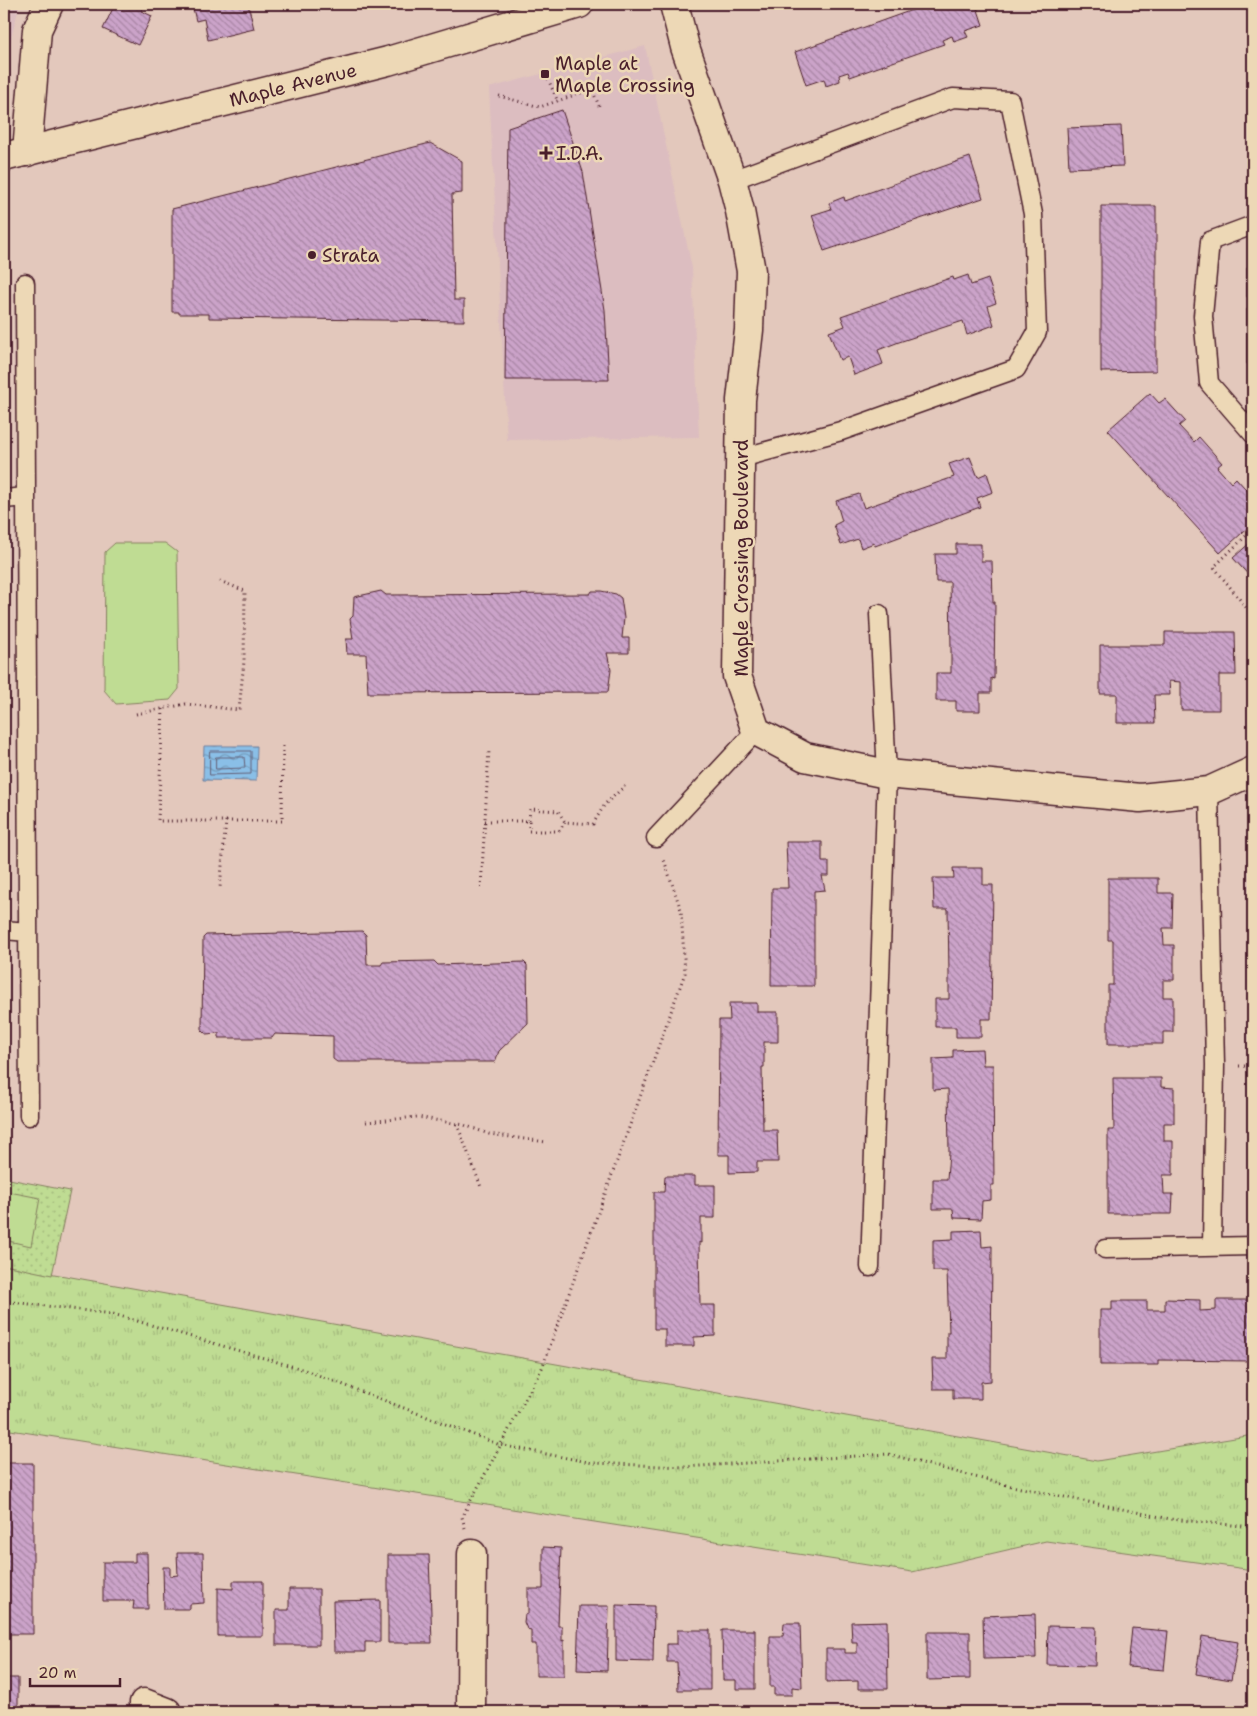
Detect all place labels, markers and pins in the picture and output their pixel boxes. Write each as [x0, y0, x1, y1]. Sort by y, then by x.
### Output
place label: Maple at Maple Crossing [555, 51, 695, 98]
marker: Maple at Maple Crossing [539, 68, 551, 80]
place label: I.D.A. [556, 141, 603, 166]
marker: I.D.A. [540, 147, 552, 159]
place label: Strata [322, 243, 380, 268]
marker: Strata [306, 249, 318, 261]

